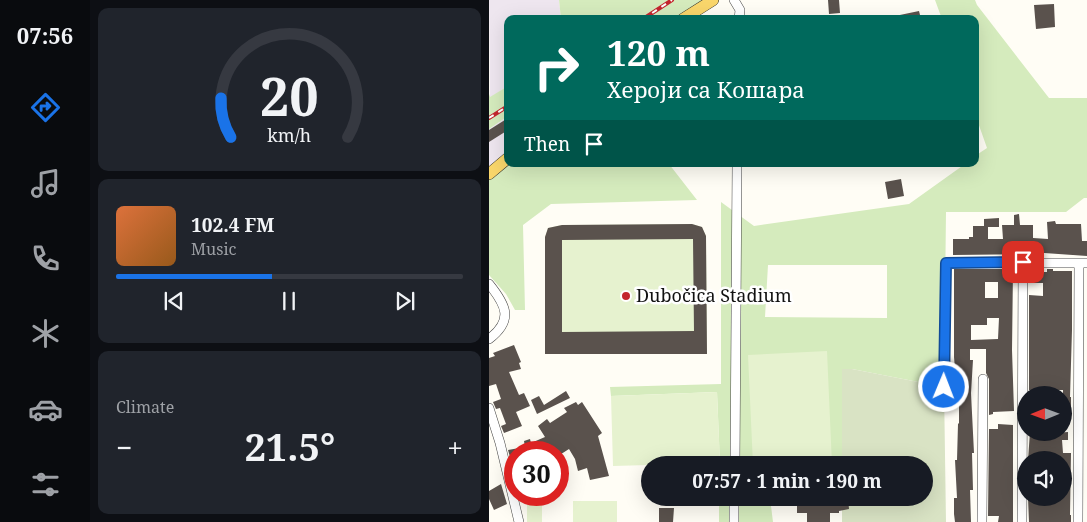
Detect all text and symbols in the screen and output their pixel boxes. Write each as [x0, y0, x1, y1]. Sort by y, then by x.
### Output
text: 07:56 [17, 20, 73, 50]
text: 120 m [607, 29, 710, 76]
icon: right [524, 35, 589, 100]
text: 20 [260, 60, 319, 131]
text: Хероји са Кошара [607, 74, 805, 104]
icon: directions [28, 90, 63, 125]
text: km/h [268, 123, 311, 147]
icon: arrive [580, 130, 608, 158]
text: Then [524, 131, 570, 157]
icon: music [28, 166, 63, 201]
text: 102.4 FM [191, 212, 274, 238]
text: Music [191, 238, 236, 260]
icon: phone [28, 241, 63, 276]
pin [1002, 241, 1044, 283]
icon: arrive [1009, 248, 1037, 276]
place label: Dubočica Stadium [636, 283, 792, 307]
icon: previous [160, 287, 188, 315]
icon: pause [275, 287, 303, 315]
icon: next [391, 287, 419, 315]
marker: Dubočica Stadium [620, 290, 632, 302]
icon: climate [28, 316, 63, 351]
position arrow [917, 360, 969, 412]
north arrow [1017, 386, 1071, 441]
map controls [1017, 386, 1072, 506]
icon: car [28, 392, 63, 427]
text: Climate [116, 396, 174, 418]
text: 21.5° [244, 420, 335, 472]
text: − [116, 428, 132, 466]
text: + [447, 428, 463, 466]
speed limit sign: 30 [504, 441, 569, 506]
button: sound [1017, 451, 1072, 506]
icon: filters [28, 467, 63, 502]
text: 07:57 · 1 min · 190 m [692, 468, 882, 494]

